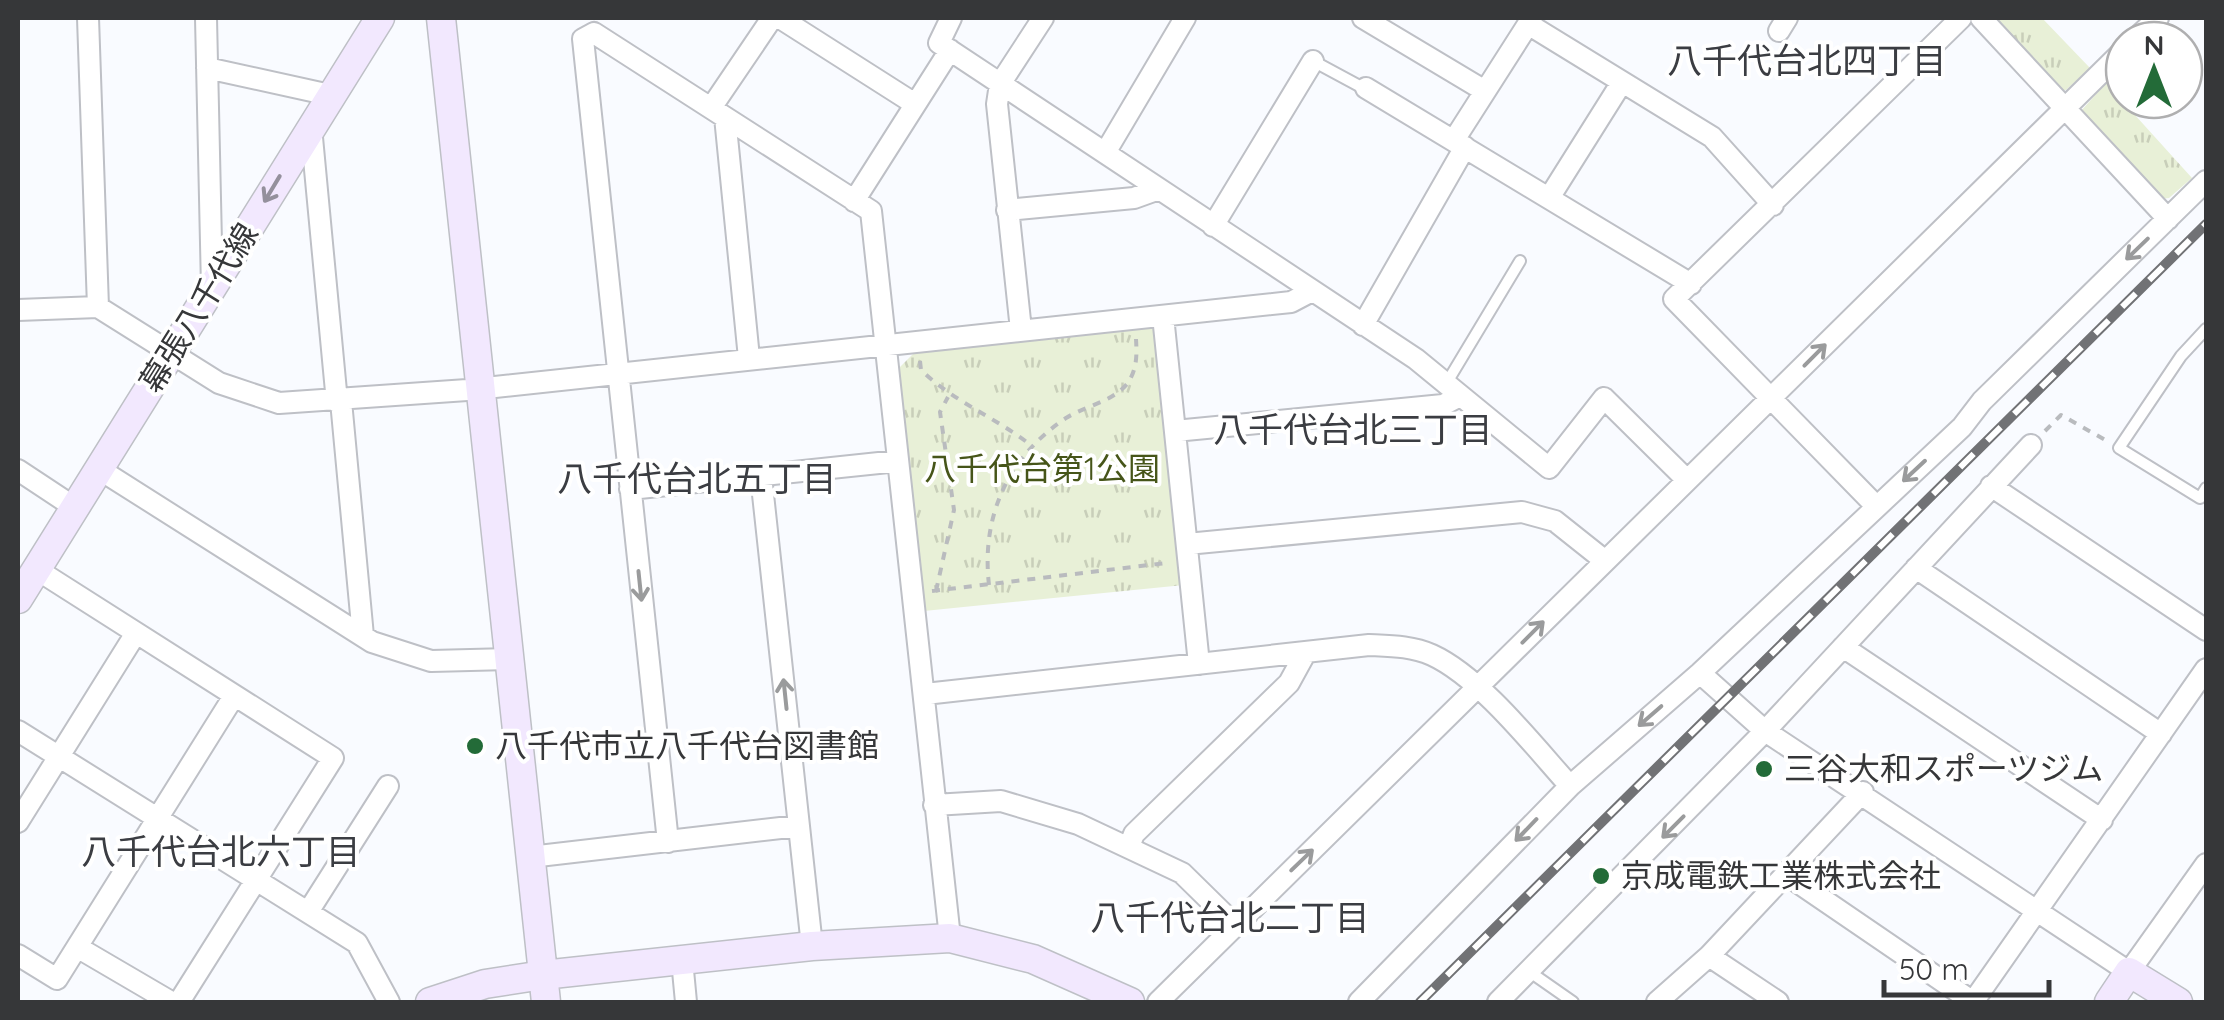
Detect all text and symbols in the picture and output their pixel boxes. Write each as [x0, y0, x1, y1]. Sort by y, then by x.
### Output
north arrow [2104, 20, 2204, 120]
text: N [2144, 27, 2164, 62]
district label: 八千代台北四丁目 [1667, 38, 1947, 82]
one-way arrow [262, 174, 282, 203]
street label: 幕張八千代線 [130, 215, 266, 399]
one-way arrow [2126, 237, 2150, 261]
one-way arrow [1803, 343, 1827, 367]
district label: 八千代台北三丁目 [1213, 407, 1493, 451]
park label: 八千代台第1公園 [924, 448, 1160, 488]
district label: 八千代台北五丁目 [557, 456, 837, 500]
one-way arrow [1902, 459, 1927, 482]
one-way arrow [631, 569, 650, 601]
one-way arrow [1521, 620, 1545, 644]
one-way arrow [775, 678, 794, 711]
one-way arrow [1638, 704, 1664, 726]
place label: 八千代市立八千代台図書館 [495, 725, 879, 765]
marker: 八千代市立八千代台図書館 [464, 735, 486, 757]
place label: 三谷大和スポーツジム [1784, 748, 2103, 788]
marker: 三谷大和スポーツジム [1753, 758, 1775, 780]
one-way arrow [1662, 814, 1686, 838]
one-way arrow [1515, 818, 1539, 842]
district label: 八千代台北六丁目 [81, 829, 361, 873]
one-way arrow [1289, 848, 1313, 872]
place label: 京成電鉄工業株式会社 [1621, 855, 1941, 895]
marker: 京成電鉄工業株式会社 [1590, 865, 1612, 887]
district label: 八千代台北二丁目 [1090, 895, 1370, 939]
scale bar [1884, 935, 2049, 997]
text: 50 m [1899, 950, 1969, 988]

